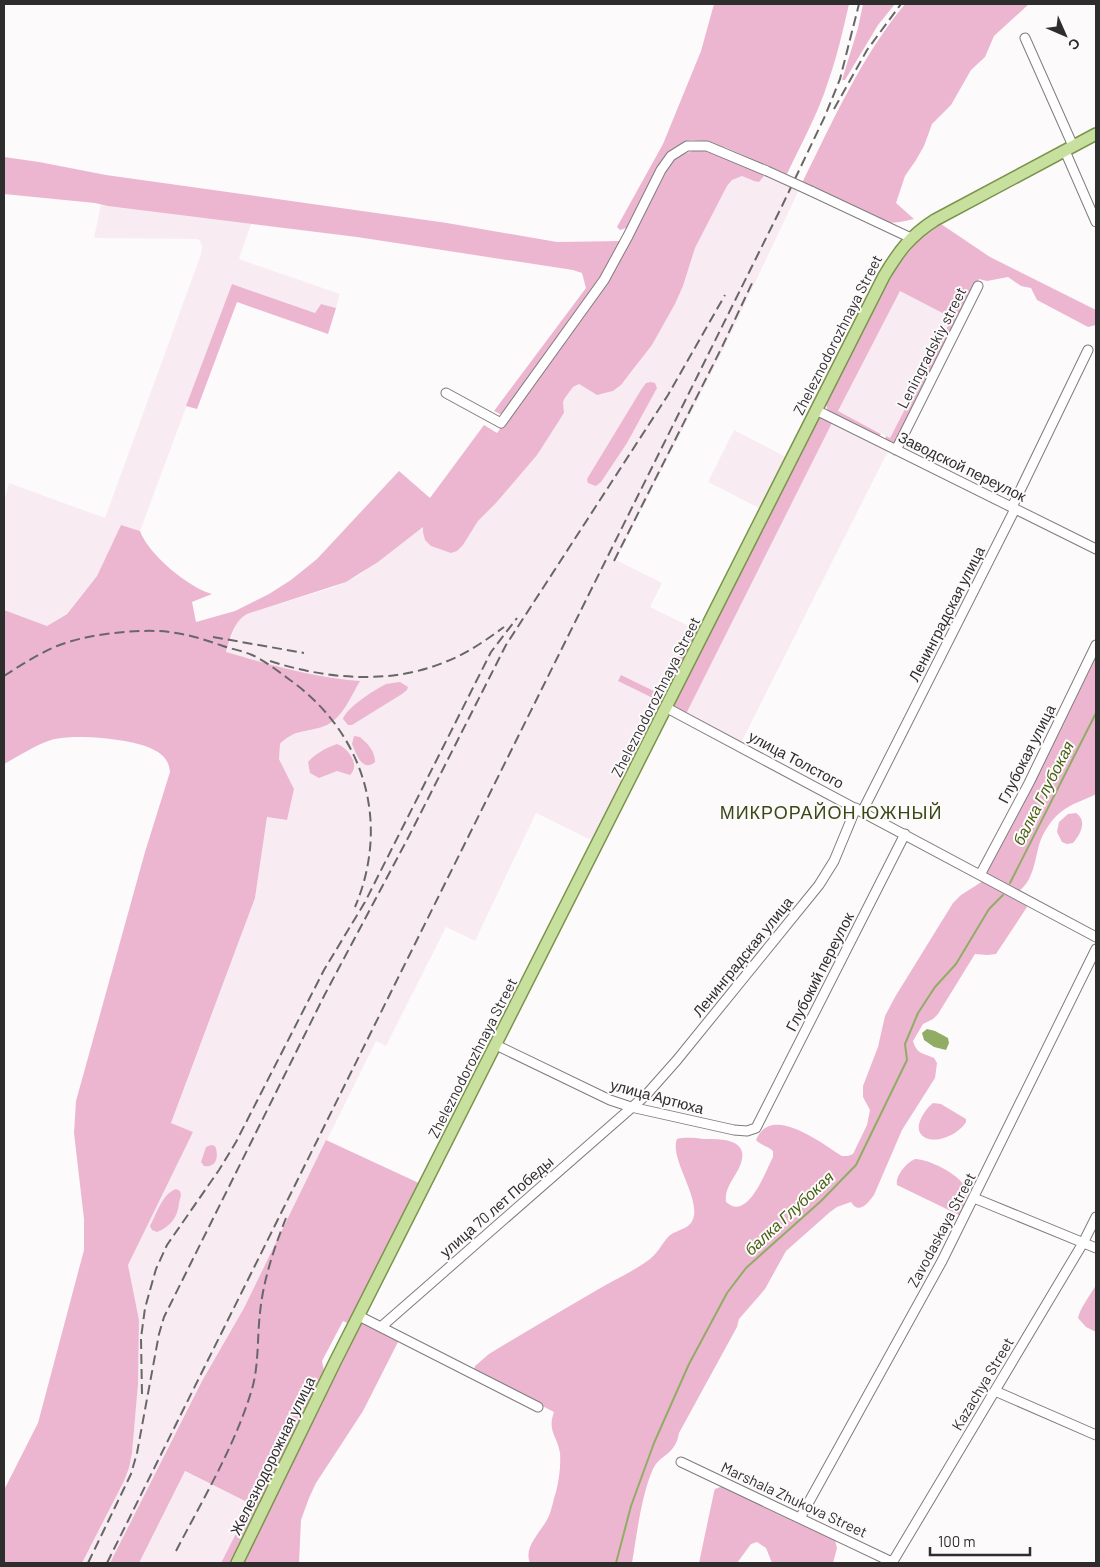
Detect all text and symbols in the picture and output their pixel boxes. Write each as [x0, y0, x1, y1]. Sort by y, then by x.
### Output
north arrow [1040, 10, 1090, 60]
text: С [1065, 35, 1084, 54]
street label: Zheleznodorozhnaya Street [789, 252, 885, 418]
street label: Leningradskiy street [893, 284, 969, 411]
street label: Заводской переулок [896, 427, 1030, 505]
street label: Ленинградская улица [904, 542, 988, 684]
street label: Zheleznodorozhnaya Street [607, 614, 703, 780]
street label: Глубокая улица [994, 701, 1059, 806]
street label: улица Толстого [746, 727, 847, 792]
water label: балка Глубокая [1008, 737, 1077, 848]
district label: МИКРОРАЙОН ЮЖНЫЙ [720, 801, 942, 823]
street label: Ленинградская улица [688, 892, 797, 1020]
street label: Глубокий переулок [781, 909, 857, 1034]
street label: Zheleznodorozhnaya Street [424, 975, 520, 1141]
street label: улица Артюха [609, 1075, 707, 1117]
street label: улица 70 лет Победы [436, 1152, 557, 1260]
water label: балка Глубокая [740, 1166, 837, 1259]
street label: Zavodaskaya Street [903, 1169, 979, 1290]
street label: Kazachya Street [947, 1334, 1017, 1433]
street label: Железнодорожная улица [226, 1373, 319, 1538]
street label: Marshala Zhukova Street [719, 1457, 870, 1541]
scale bar [930, 1524, 1030, 1556]
text: 100 m [938, 1532, 976, 1550]

